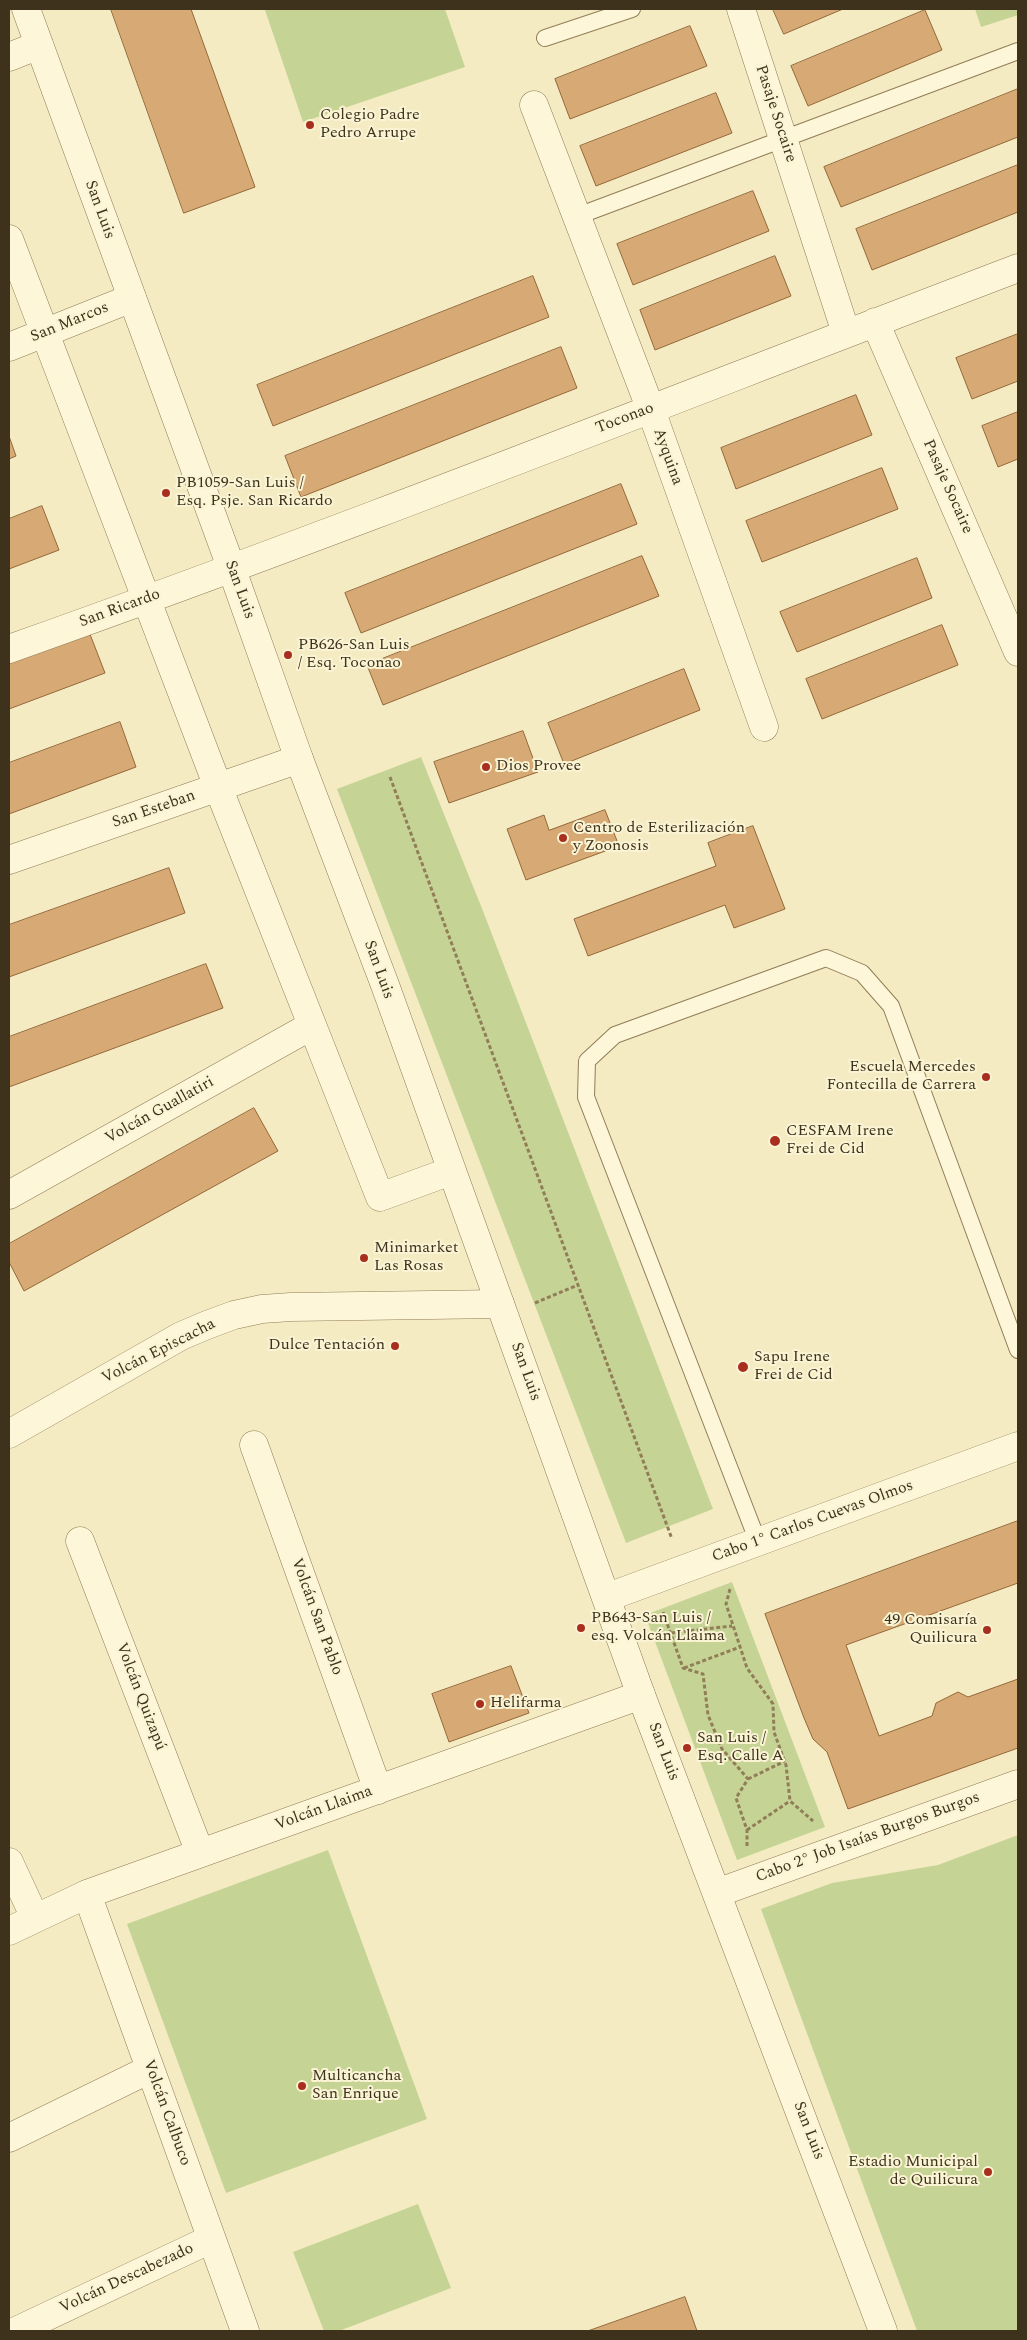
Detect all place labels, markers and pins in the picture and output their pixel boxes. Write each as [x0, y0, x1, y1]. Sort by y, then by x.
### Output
place label: Colegio Padre Pedro Arrupe [320, 106, 420, 144]
marker: Colegio Padre Pedro Arrupe [304, 119, 316, 131]
place label: PB1059-San Luis / Esq. Psje. San Ricardo [176, 474, 333, 512]
marker: PB1059-San Luis / Esq. Psje. San Ricardo [160, 487, 172, 499]
place label: PB626-San Luis / Esq. Toconao [298, 636, 410, 674]
marker: PB626-San Luis / Esq. Toconao [282, 649, 294, 661]
place label: Dios Provee [496, 757, 581, 777]
marker: Dios Provee [480, 761, 492, 773]
place label: Centro de Esterilización y Zoonosis [573, 819, 745, 857]
marker: Centro de Esterilización y Zoonosis [557, 832, 569, 844]
place label: Escuela Mercedes Fontecilla de Carrera [826, 1058, 976, 1096]
marker: Escuela Mercedes Fontecilla de Carrera [980, 1071, 992, 1083]
place label: CESFAM Irene Frei de Cid [786, 1122, 894, 1160]
marker: CESFAM Irene Frei de Cid [768, 1134, 782, 1148]
place label: Minimarket Las Rosas [374, 1239, 458, 1277]
marker: Minimarket Las Rosas [358, 1252, 370, 1264]
place label: Dulce Tentación [268, 1336, 385, 1356]
marker: Dulce Tentación [389, 1340, 401, 1352]
place label: Sapu Irene Frei de Cid [754, 1348, 833, 1386]
marker: Sapu Irene Frei de Cid [736, 1360, 750, 1374]
place label: PB643-San Luis / esq. Volcán Llaima [591, 1609, 725, 1647]
place label: 49 Comisaría Quilicura [884, 1611, 977, 1649]
marker: PB643-San Luis / esq. Volcán Llaima [575, 1622, 587, 1634]
marker: 49 Comisaría Quilicura [981, 1624, 993, 1636]
place label: Helifarma [490, 1694, 562, 1714]
marker: Helifarma [474, 1698, 486, 1710]
place label: San Luis / Esq. Calle A [697, 1729, 784, 1767]
marker: San Luis / Esq. Calle A [681, 1742, 693, 1754]
place label: Multicancha San Enrique [312, 2067, 401, 2105]
marker: Multicancha San Enrique [296, 2080, 308, 2092]
place label: Estadio Municipal de Quilicura [848, 2153, 978, 2191]
marker: Estadio Municipal de Quilicura [982, 2166, 994, 2178]

